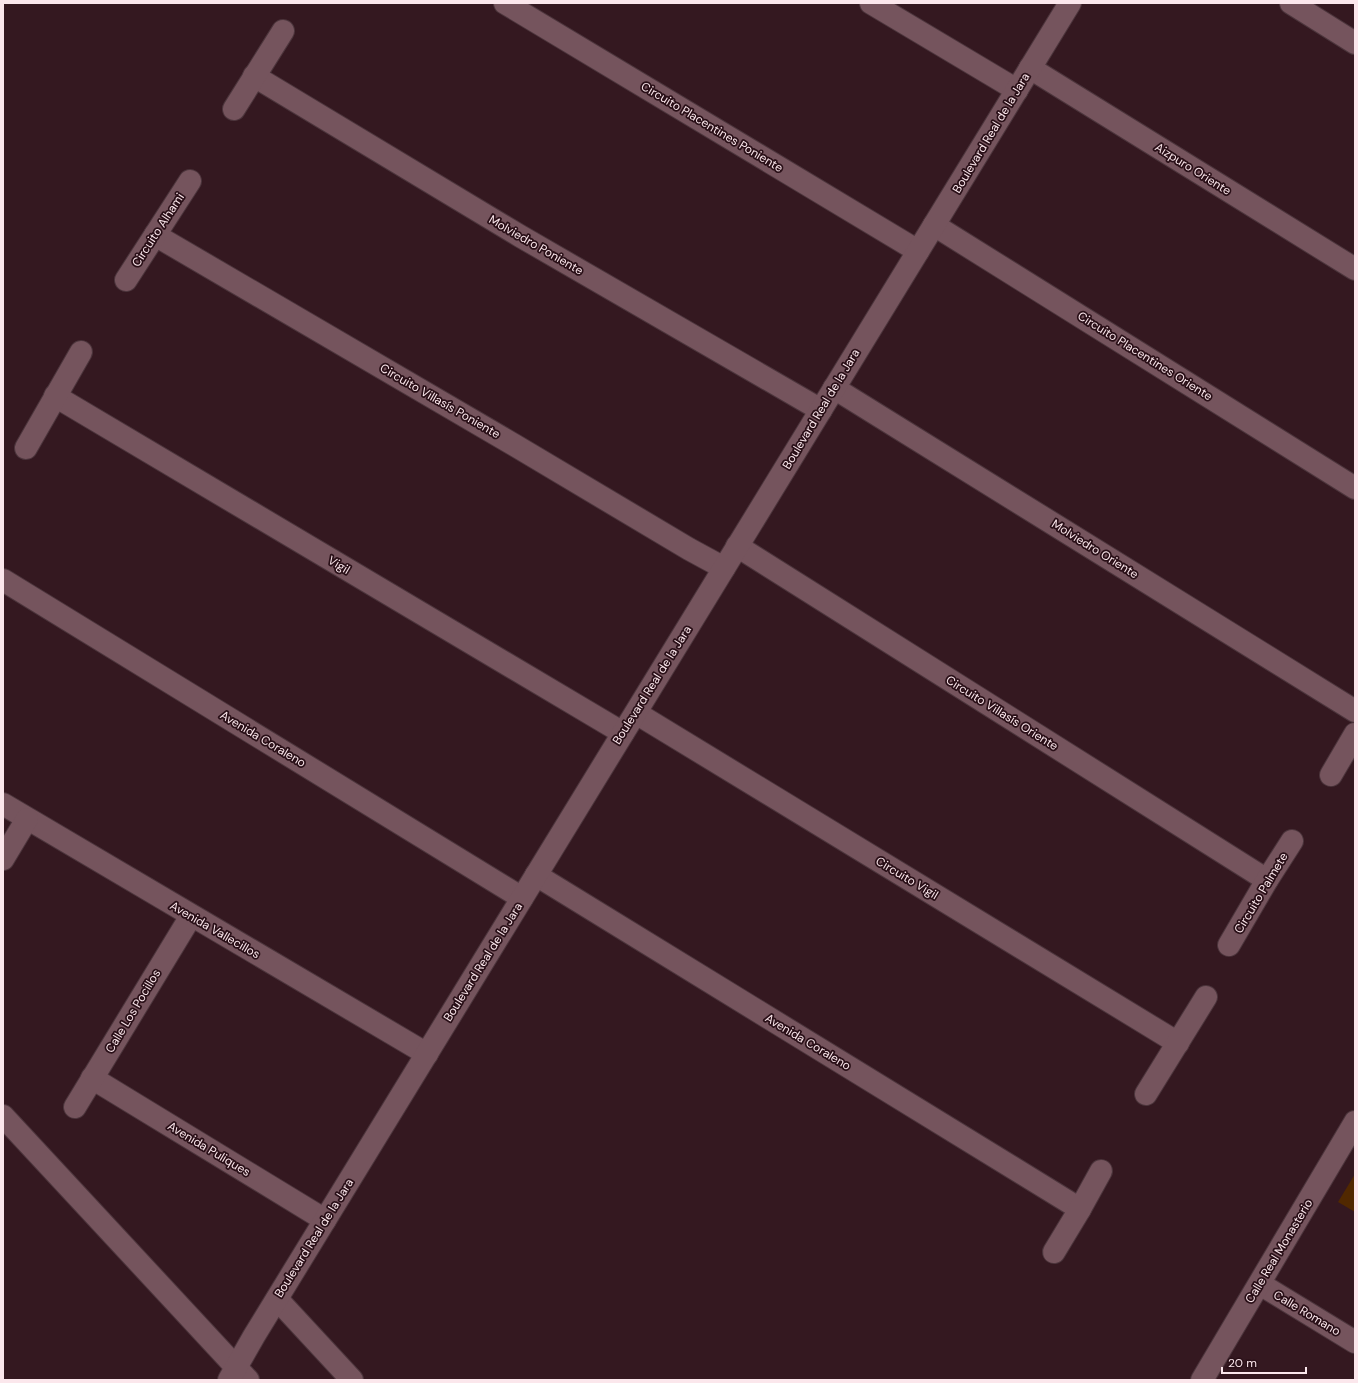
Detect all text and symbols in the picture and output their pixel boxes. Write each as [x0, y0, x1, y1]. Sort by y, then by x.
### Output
street label: Boulevard Real de la Jara [949, 70, 1033, 196]
street label: Circuito Placentines Poniente [638, 78, 786, 176]
street label: Aizpuro Oriente [1152, 139, 1234, 199]
street label: Circuito Alhami [128, 190, 188, 270]
street label: Molviedro Poniente [486, 211, 586, 279]
street label: Circuito Placentines Oriente [1075, 308, 1216, 404]
street label: Boulevard Real de la Jara [779, 346, 863, 472]
street label: Circuito Villasís Poniente [377, 360, 503, 442]
street label: Molviedro Oriente [1049, 516, 1142, 582]
street label: Vigil [325, 552, 353, 578]
street label: Boulevard Real de la Jara [609, 623, 695, 747]
street label: Circuito Villasís Oriente [943, 672, 1061, 754]
street label: Avenida Coraleno [217, 707, 309, 771]
street label: Circuito Palmete [1231, 849, 1292, 936]
street label: Circuito Vigil [873, 853, 941, 903]
street label: Avenida Vallecillos [167, 898, 263, 962]
street label: Boulevard Real de la Jara [440, 900, 526, 1024]
street label: Calle Los Pocillos [102, 966, 164, 1056]
street label: Avenida Coraleno [762, 1010, 854, 1074]
street label: Avenida Puliques [165, 1118, 253, 1180]
street label: Boulevard Real de la Jara [271, 1176, 357, 1300]
street label: Calle Real Monasterio [1242, 1196, 1316, 1306]
street label: Calle Romano [1270, 1287, 1344, 1339]
scale bar [1222, 1349, 1306, 1375]
text: 20 m [1228, 1355, 1257, 1371]

